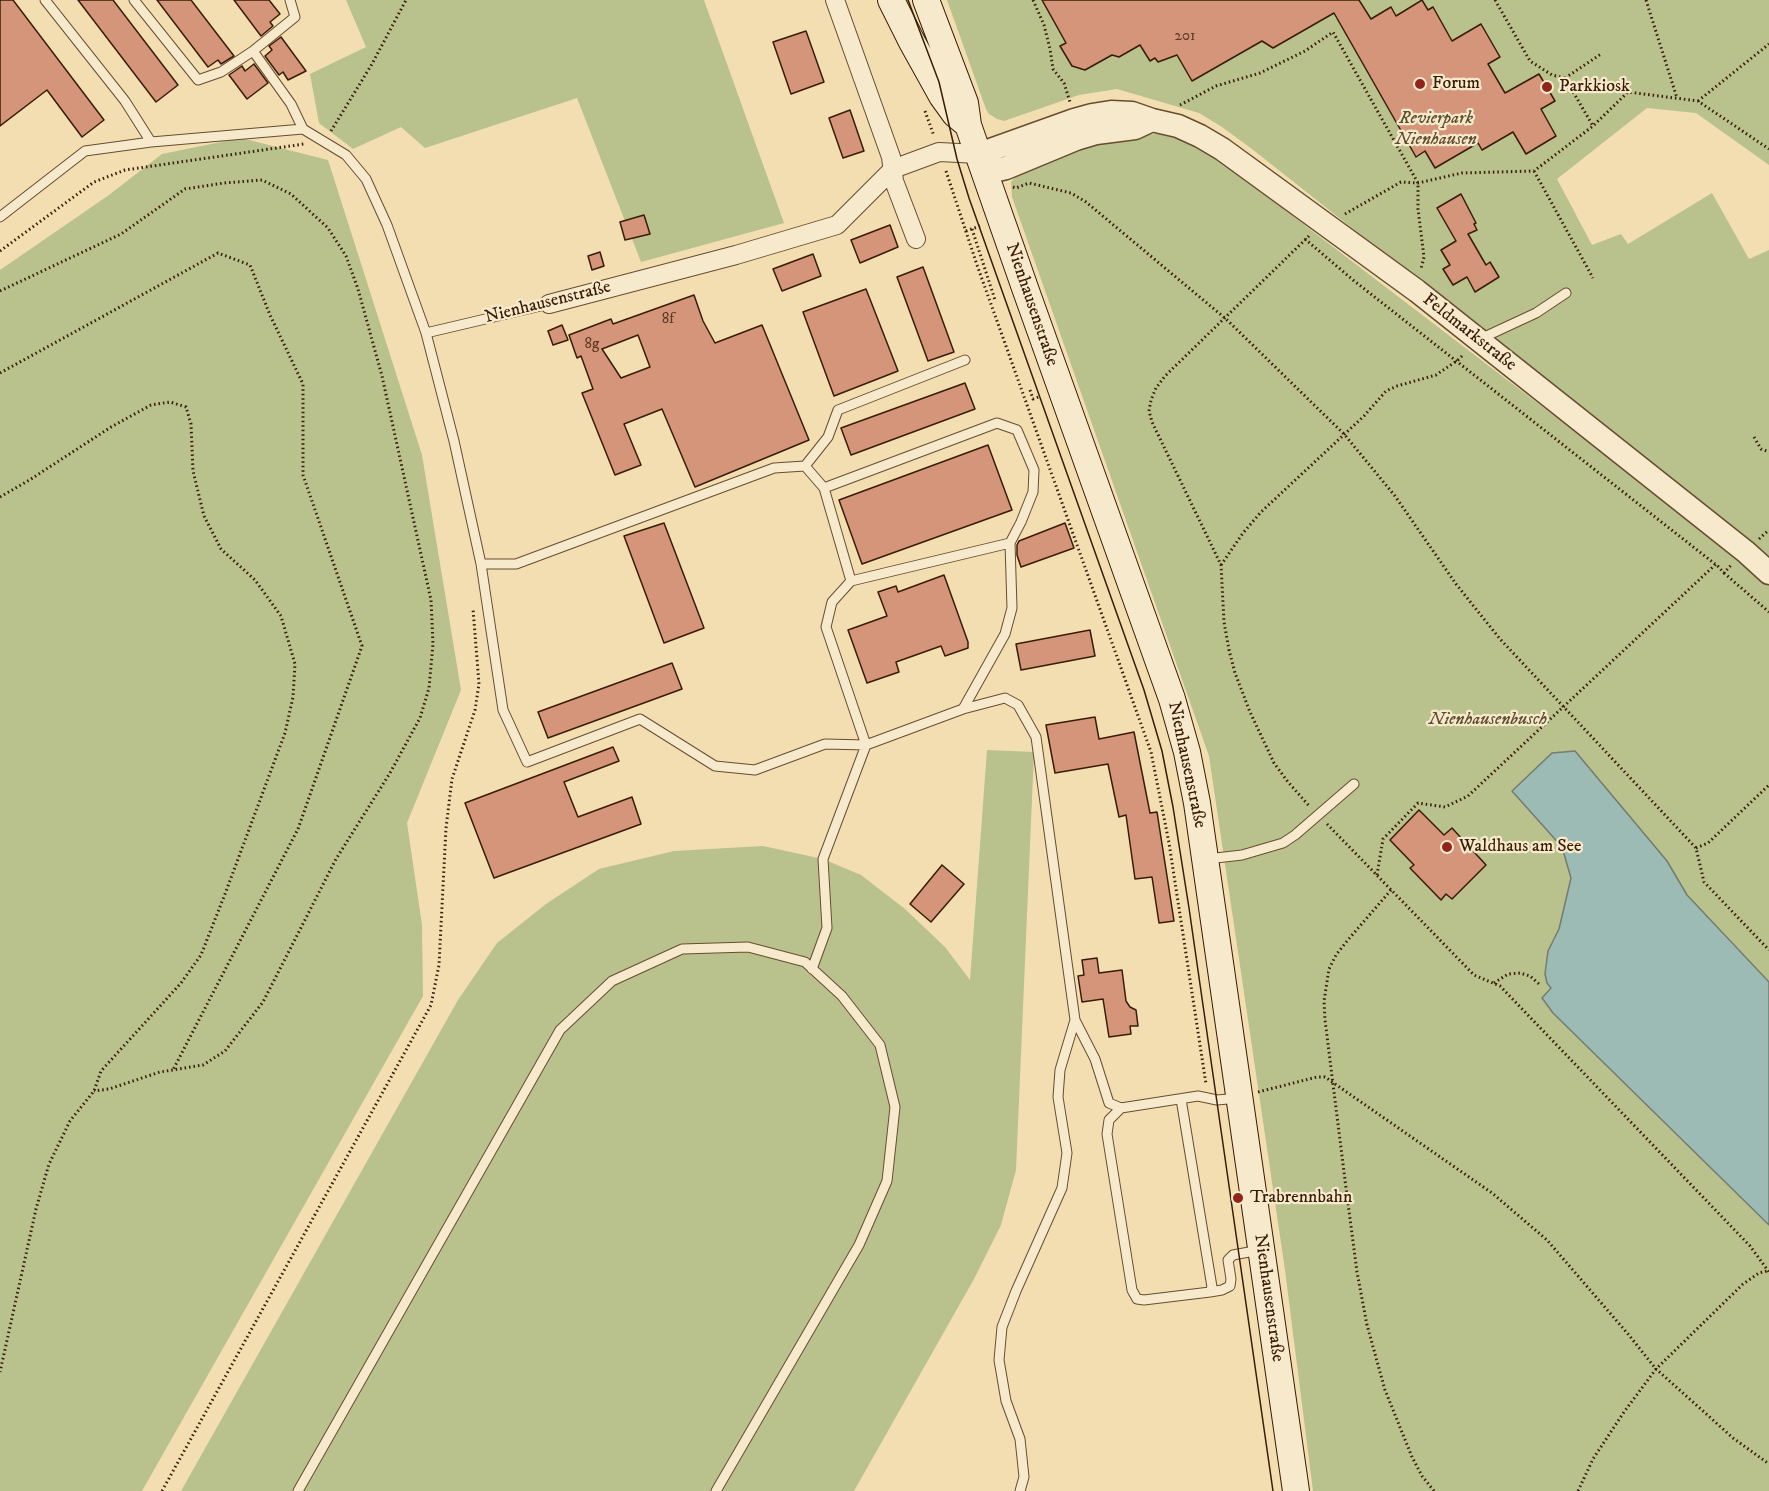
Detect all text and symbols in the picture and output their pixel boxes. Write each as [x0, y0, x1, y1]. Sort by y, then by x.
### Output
house number: 201 [1175, 28, 1195, 46]
place label: Forum [1432, 73, 1480, 95]
place label: Parkkiosk [1559, 76, 1630, 98]
marker: Forum [1413, 77, 1427, 91]
marker: Parkkiosk [1540, 80, 1554, 94]
park label: Revierpark Nienhausen [1395, 108, 1477, 150]
street label: Nienhausenstraße [1000, 241, 1062, 369]
street label: Nienhausenstraße [483, 277, 613, 329]
street label: Feldmarkstraße [1418, 290, 1520, 376]
house number: 8f [662, 311, 674, 329]
house number: 8g [585, 336, 599, 354]
street label: Nienhausenstraße [1162, 700, 1210, 830]
park label: Nienhausenbusch [1429, 709, 1547, 731]
place label: Waldhaus am See [1459, 836, 1581, 858]
marker: Waldhaus am See [1440, 840, 1454, 854]
place label: Trabrennbahn [1250, 1187, 1352, 1209]
marker: Trabrennbahn [1231, 1191, 1245, 1205]
street label: Nienhausenstraße [1248, 1233, 1288, 1363]

